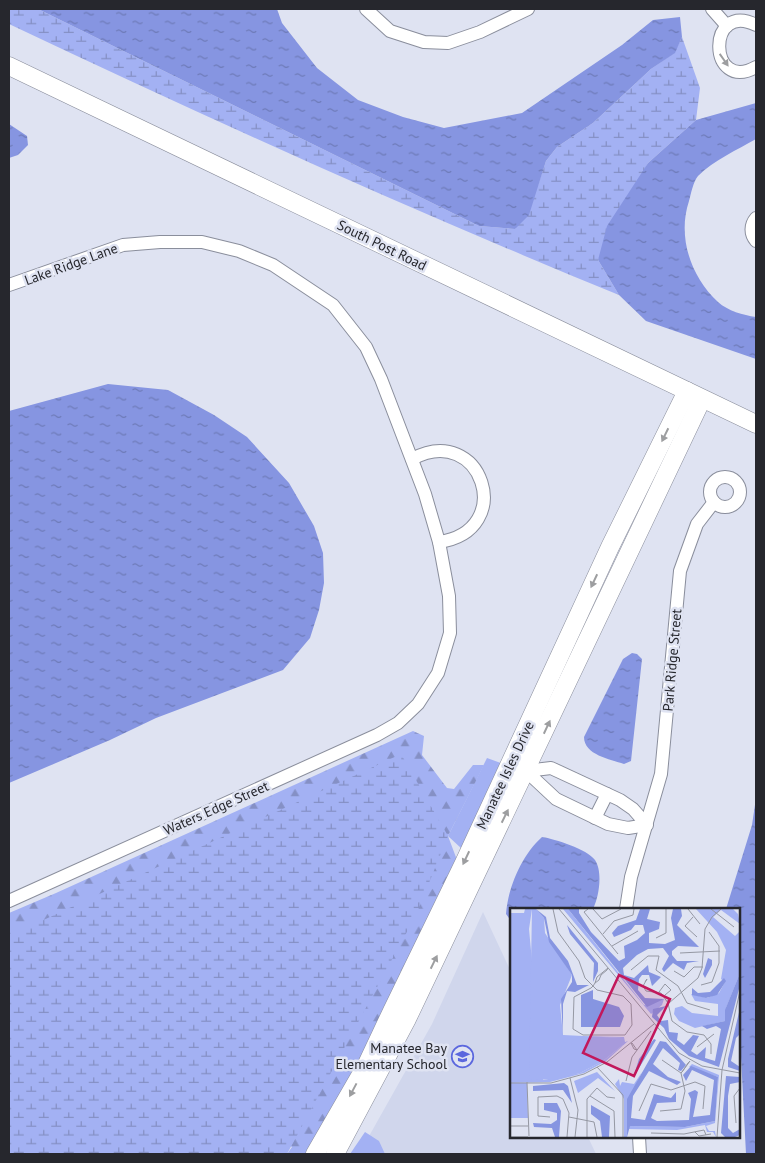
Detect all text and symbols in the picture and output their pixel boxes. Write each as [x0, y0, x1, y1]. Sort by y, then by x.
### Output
one-way arrow [719, 53, 729, 67]
street label: South Post Road [334, 216, 430, 274]
street label: Lake Ridge Lane [22, 239, 120, 289]
one-way arrow [661, 427, 669, 442]
one-way arrow [590, 574, 598, 588]
street label: Park Ridge Street [659, 608, 685, 712]
street label: Manatee Isles Drive [472, 718, 538, 832]
one-way arrow [543, 720, 551, 734]
street label: Waters Edge Street [161, 777, 272, 839]
one-way arrow [501, 809, 509, 823]
one-way arrow [462, 851, 470, 865]
inset map [510, 908, 740, 1138]
one-way arrow [430, 955, 439, 970]
place label: Manatee Bay Elementary School [335, 1039, 447, 1073]
school or university icon: Manatee Bay Elementary School [451, 1044, 475, 1068]
one-way arrow [349, 1083, 357, 1097]

